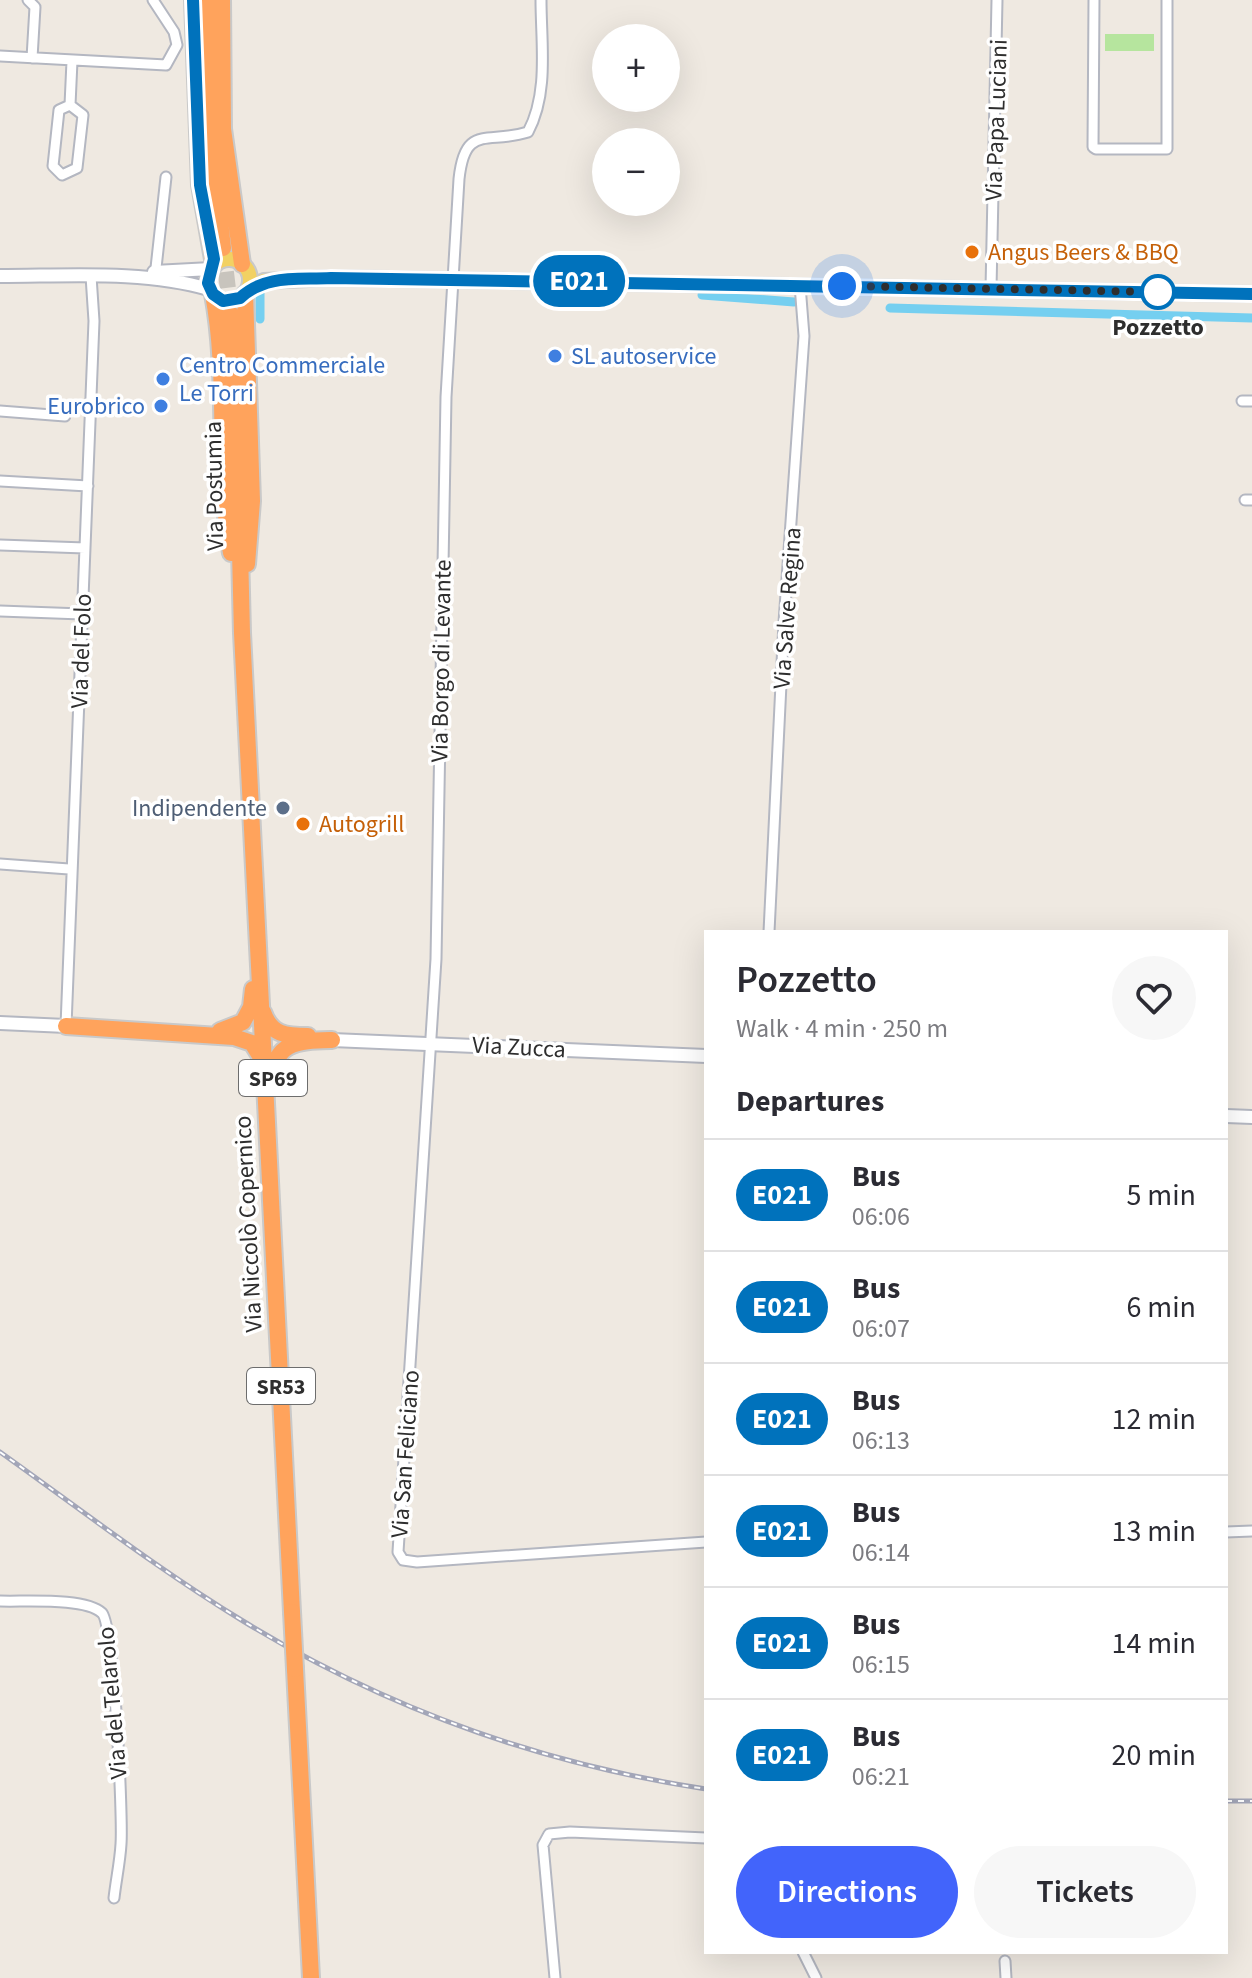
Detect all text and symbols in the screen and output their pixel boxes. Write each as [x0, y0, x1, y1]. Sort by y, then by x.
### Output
map controls [592, 24, 680, 216]
button: + [592, 24, 680, 112]
street label: Via Papa Luciani [976, 38, 1017, 202]
button: − [592, 128, 680, 216]
place label: Angus Beers & BBQ [988, 235, 1179, 270]
marker: Angus Beers & BBQ [963, 243, 981, 261]
line badge: E021 [523, 255, 635, 307]
text: E021 [549, 261, 609, 301]
your location [822, 266, 862, 306]
marker: Pozzetto [1141, 275, 1175, 309]
place label: Pozzetto [1112, 310, 1204, 345]
place label: SL autoservice [571, 339, 717, 374]
marker: SL autoservice [546, 347, 564, 365]
place label: Centro Commerciale Le Torri [179, 348, 385, 411]
marker: Centro Commerciale Le Torri [154, 370, 172, 388]
place label: Eurobrico [47, 389, 145, 424]
marker: Eurobrico [152, 397, 170, 415]
street label: Via Postumia [196, 421, 233, 551]
street label: Via Salve Regina [764, 526, 811, 690]
street label: Via Borgo di Levante [422, 559, 461, 763]
street label: Via del Folo [62, 593, 101, 709]
place label: Indipendente [132, 791, 267, 826]
marker: Indipendente [274, 799, 292, 817]
place label: Autogrill [319, 807, 404, 842]
marker: Autogrill [294, 815, 312, 833]
text: Pozzetto [736, 953, 877, 1007]
button: heart [1112, 956, 1196, 1040]
text: Walk · 4 min · 250 m [736, 1010, 948, 1047]
street label: Via Zucca [471, 1028, 567, 1067]
road number: SP69 [239, 1060, 307, 1096]
text: Departures [736, 1080, 884, 1123]
street label: Via Niccolò Copernico [225, 1115, 272, 1333]
text: Bus [852, 1155, 900, 1198]
text: 5 min [1126, 1174, 1196, 1217]
text: E021 [752, 1175, 812, 1215]
text: 06:06 [852, 1198, 910, 1235]
text: Bus [852, 1267, 900, 1310]
text: 6 min [1126, 1286, 1196, 1329]
text: E021 [752, 1287, 812, 1327]
text: 06:07 [852, 1310, 910, 1347]
road number: SR53 [247, 1368, 315, 1404]
street label: Via San Feliciano [382, 1369, 429, 1539]
text: Bus [852, 1379, 900, 1422]
text: 12 min [1112, 1398, 1196, 1441]
text: E021 [752, 1399, 812, 1439]
text: 06:13 [852, 1422, 910, 1459]
text: Bus [852, 1491, 900, 1534]
text: 13 min [1112, 1510, 1196, 1553]
text: E021 [752, 1511, 812, 1551]
text: 06:14 [852, 1534, 910, 1571]
text: Bus [852, 1603, 900, 1646]
text: 14 min [1112, 1622, 1196, 1665]
text: E021 [752, 1623, 812, 1663]
street label: Via del Telarolo [88, 1625, 137, 1781]
text: 06:15 [852, 1646, 910, 1683]
text: Bus [852, 1715, 900, 1758]
text: 20 min [1112, 1734, 1196, 1777]
text: E021 [752, 1735, 812, 1775]
text: 06:21 [852, 1758, 910, 1795]
button: Directions [736, 1846, 958, 1938]
button: Tickets [974, 1846, 1196, 1938]

